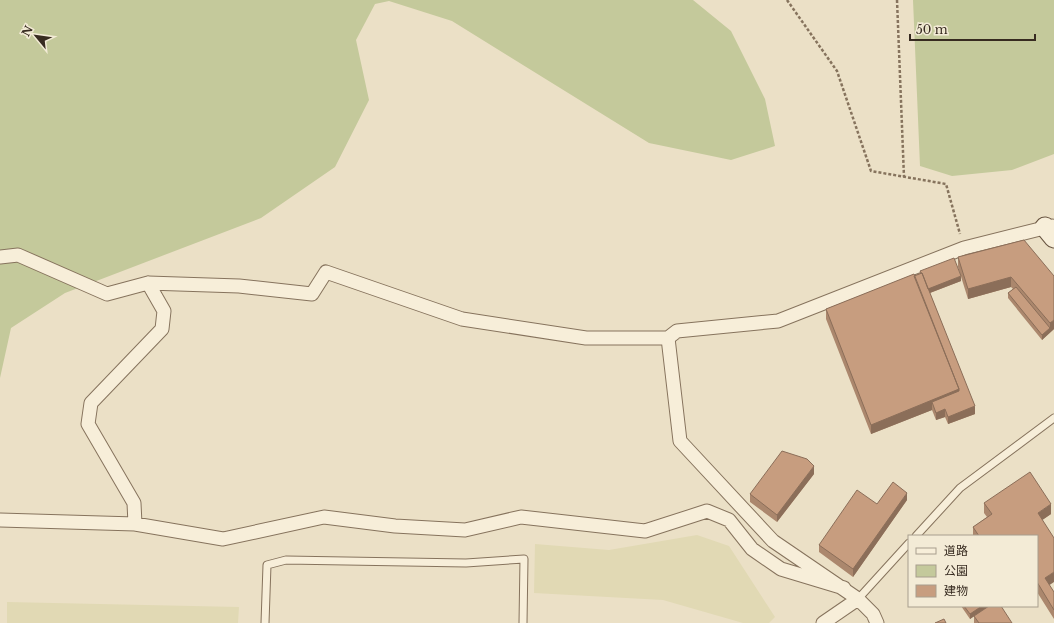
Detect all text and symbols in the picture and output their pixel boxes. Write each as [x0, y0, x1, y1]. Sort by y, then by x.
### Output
north arrow [16, 16, 56, 56]
scale bar [910, 16, 1035, 42]
text: 50 m [916, 22, 948, 37]
text: N [19, 23, 36, 39]
legend [908, 535, 1038, 607]
text: 道路 [944, 543, 968, 558]
text: 公園 [944, 563, 968, 578]
text: 建物 [944, 583, 968, 598]

